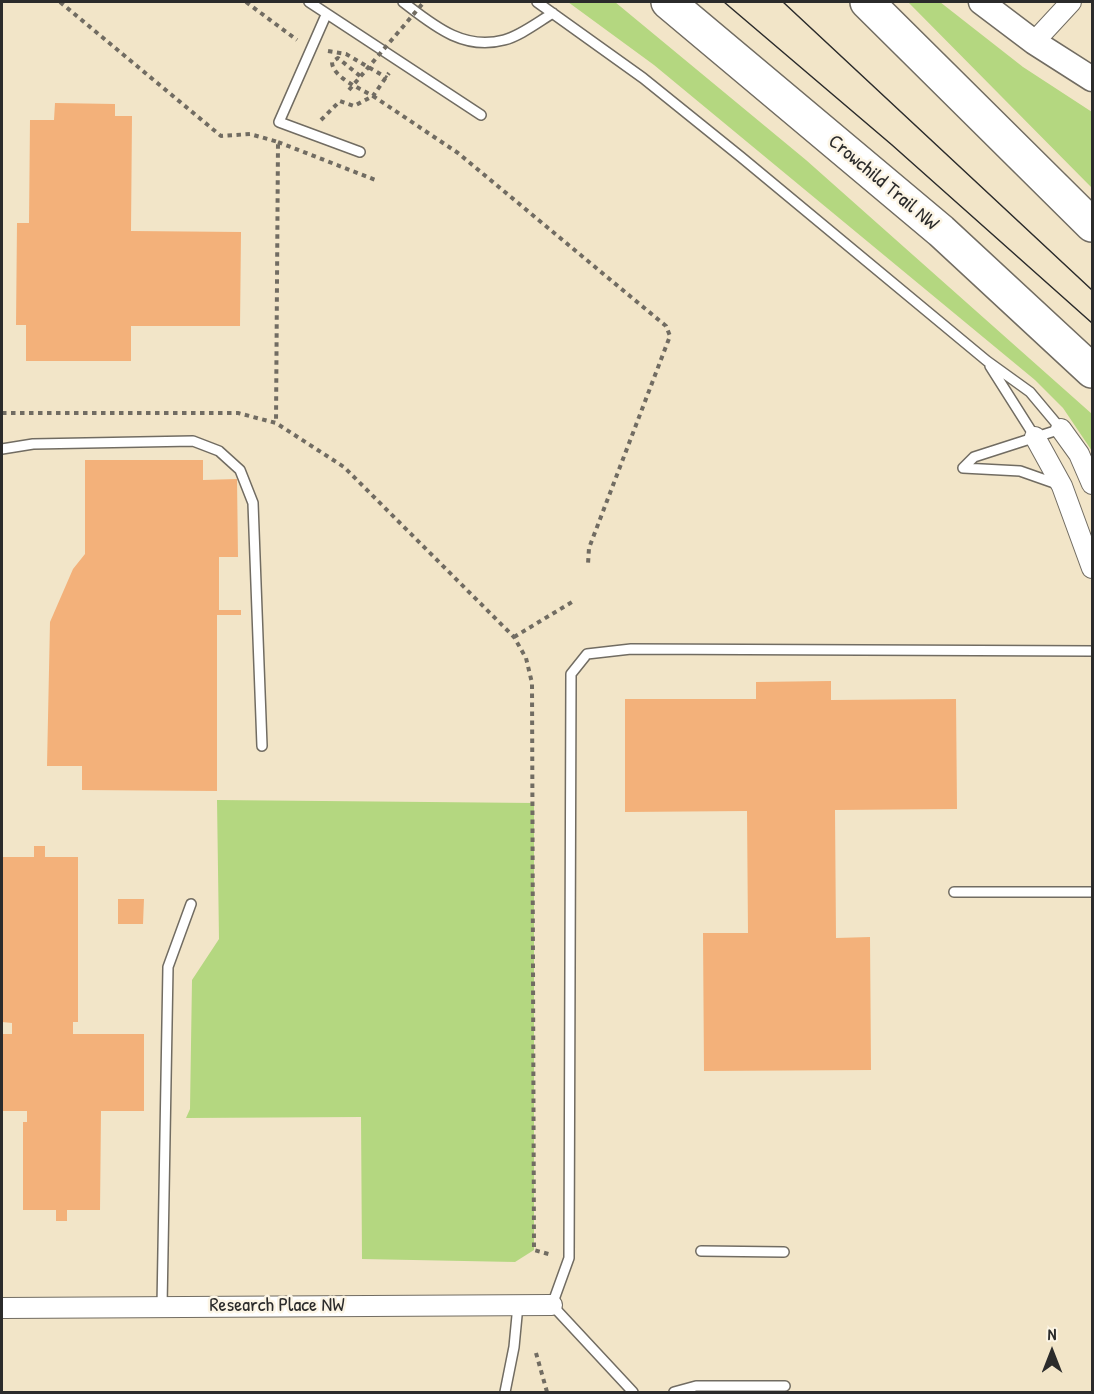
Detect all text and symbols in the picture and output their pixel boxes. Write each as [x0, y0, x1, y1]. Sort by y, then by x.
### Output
street label: Crowchild Trail NW [823, 130, 943, 236]
street label: Research Place NW [209, 1294, 345, 1318]
north arrow [1022, 1322, 1082, 1382]
text: N [1048, 1323, 1056, 1345]

